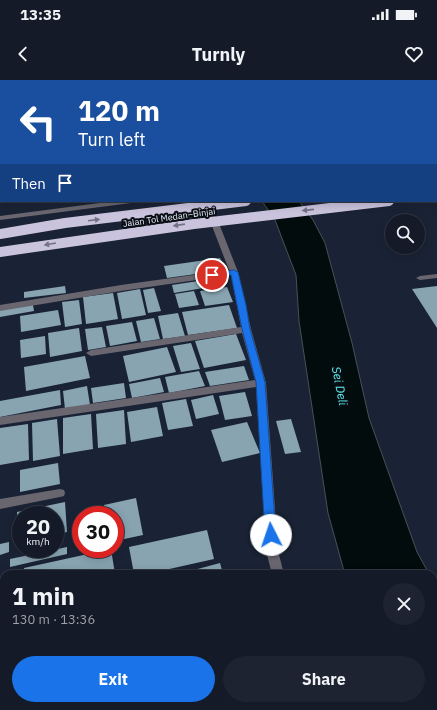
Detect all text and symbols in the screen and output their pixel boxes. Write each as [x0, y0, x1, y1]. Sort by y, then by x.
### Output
text: 13:35 [20, 5, 61, 24]
icon: back [12, 43, 34, 65]
text: Turnly [192, 43, 245, 66]
icon: heart [403, 43, 425, 65]
text: 120 m [78, 92, 160, 129]
icon: left [12, 96, 64, 148]
text: Turn left [78, 128, 146, 151]
icon: arrive [54, 172, 76, 194]
text: Then [12, 174, 46, 193]
street label: Jalan Tol Medan–Binjai [122, 205, 216, 229]
one-way arrow [302, 206, 314, 213]
map controls [385, 214, 425, 254]
button: search [385, 214, 425, 254]
one-way arrow [88, 216, 100, 223]
one-way arrow [173, 222, 185, 228]
one-way arrow [44, 241, 56, 247]
pin [195, 258, 229, 292]
icon: arrive [201, 264, 223, 286]
water label: Sei Deli [329, 365, 351, 408]
speed limit sign: 30 [72, 506, 124, 558]
text: 20 [26, 513, 50, 540]
position arrow [250, 514, 292, 556]
text: km/h [26, 535, 50, 548]
text: 1 min [12, 580, 75, 612]
button: close [383, 583, 425, 625]
text: 130 m · 13:36 [12, 611, 95, 628]
button: Exit [12, 656, 215, 702]
button: Share [223, 656, 425, 702]

